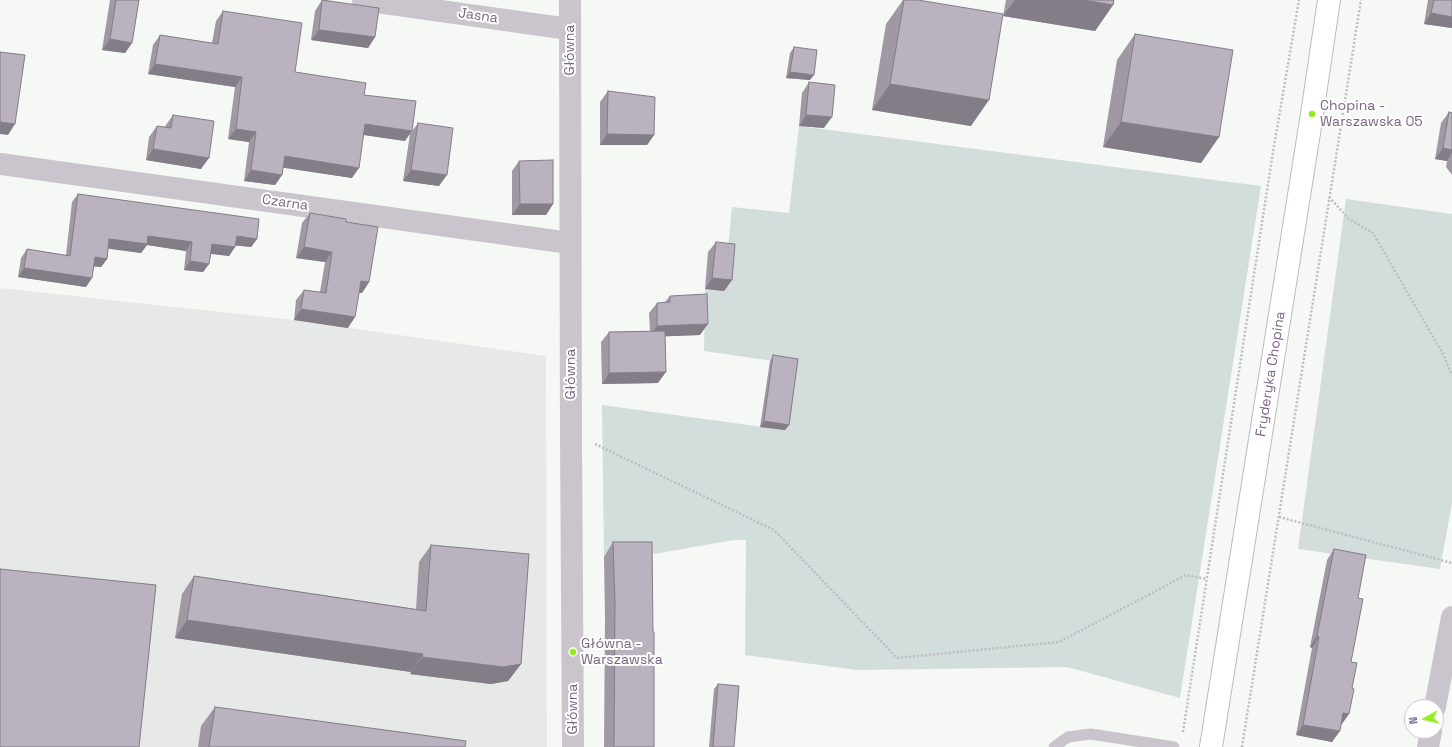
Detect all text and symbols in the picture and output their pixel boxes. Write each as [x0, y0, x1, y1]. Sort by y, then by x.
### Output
street label: Jasna [457, 5, 499, 27]
street label: Główna [562, 25, 578, 75]
place label: Chopina - Warszawska 05 [1320, 98, 1423, 130]
marker: Chopina - Warszawska 05 [1307, 109, 1317, 119]
street label: Czarna [261, 191, 309, 215]
street label: Fryderyka Chopina [1253, 310, 1289, 438]
street label: Główna [563, 349, 579, 399]
place label: Główna - Warszawska [581, 636, 663, 668]
marker: Główna - Warszawska [568, 647, 578, 657]
street label: Główna [565, 684, 581, 734]
north arrow [1404, 699, 1444, 739]
text: N [1406, 716, 1421, 725]

